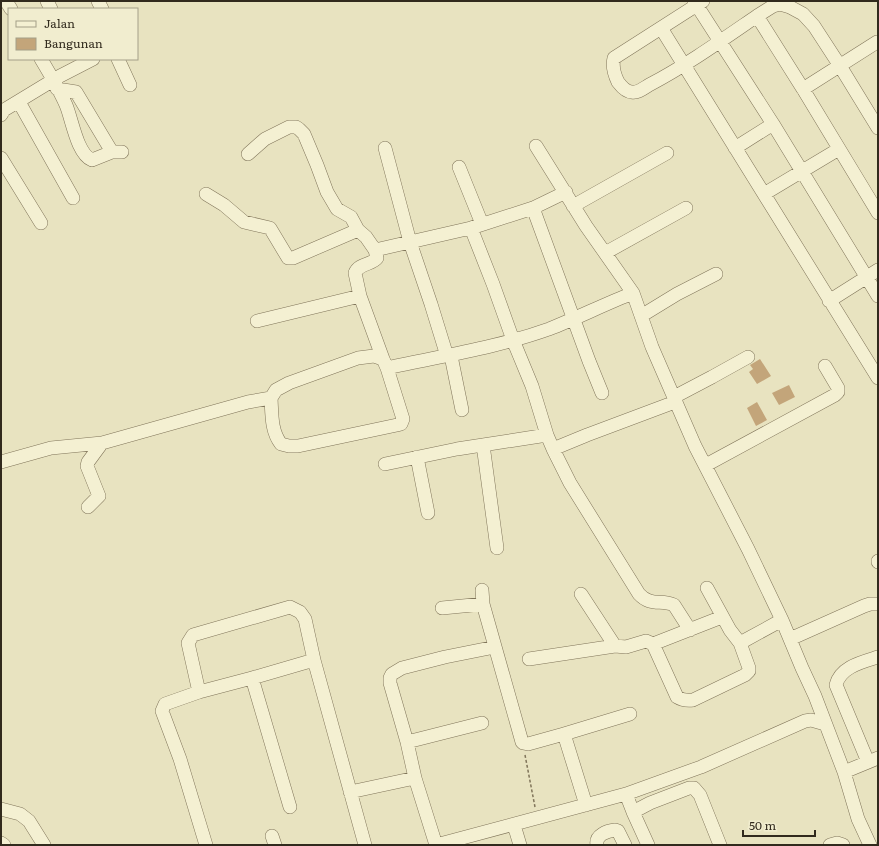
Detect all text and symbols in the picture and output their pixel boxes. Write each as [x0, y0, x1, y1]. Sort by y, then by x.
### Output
legend [8, 8, 138, 60]
text: Jalan [44, 14, 75, 32]
text: Bangunan [44, 34, 103, 52]
scale bar [743, 812, 815, 838]
text: 50 m [749, 816, 776, 834]

